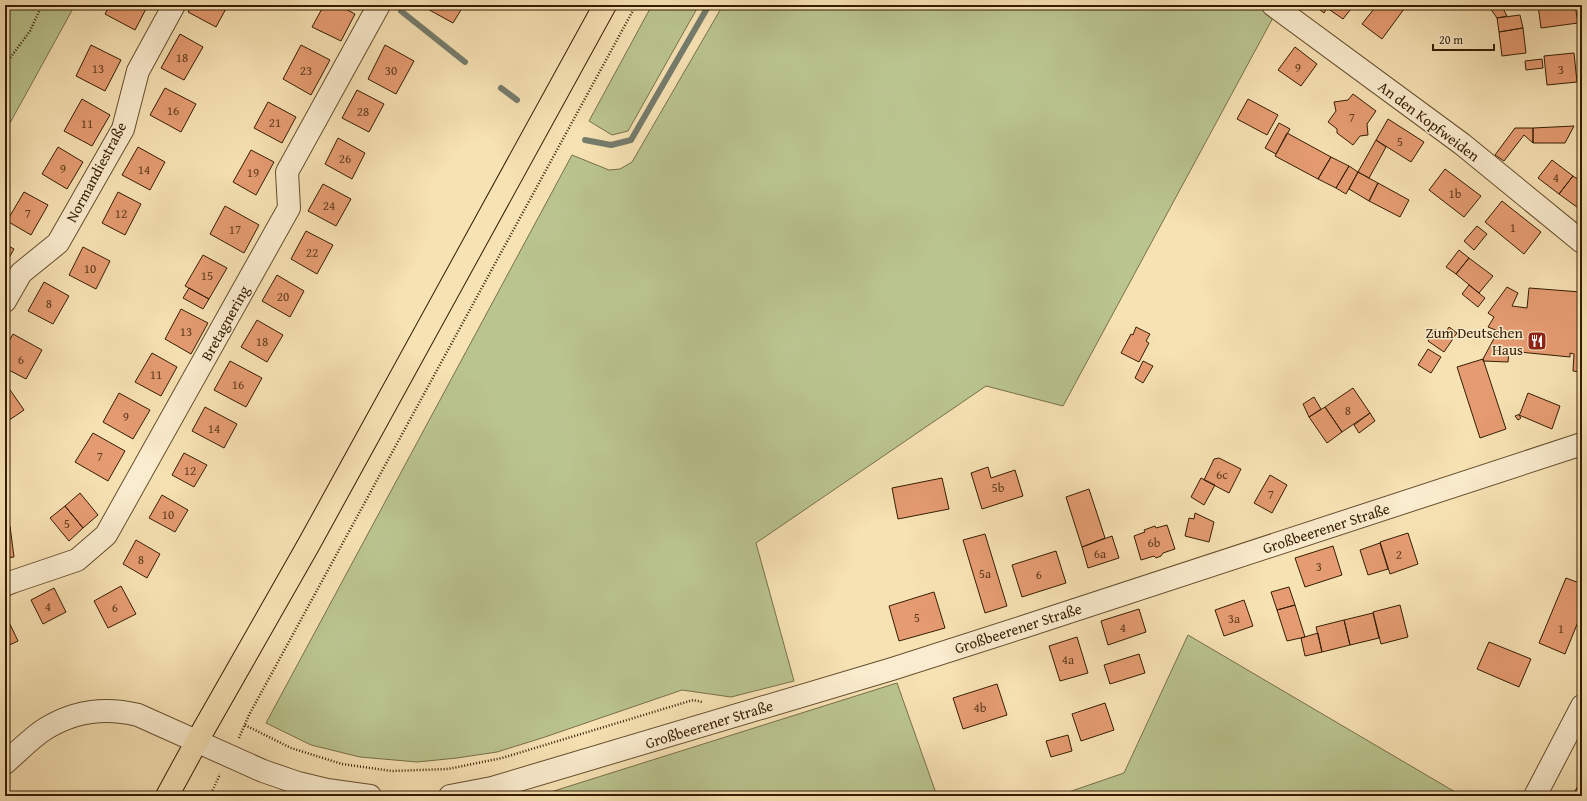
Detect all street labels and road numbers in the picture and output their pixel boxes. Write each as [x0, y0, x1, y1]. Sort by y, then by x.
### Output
street label: An den Kopfweiden [1374, 76, 1485, 166]
street label: Normandiestraße [61, 118, 131, 226]
street label: Bretagnering [196, 281, 255, 364]
street label: Großbeerener Straße [1260, 498, 1392, 558]
street label: Großbeerener Straße [952, 598, 1084, 658]
street label: Großbeerener Straße [643, 695, 775, 753]

